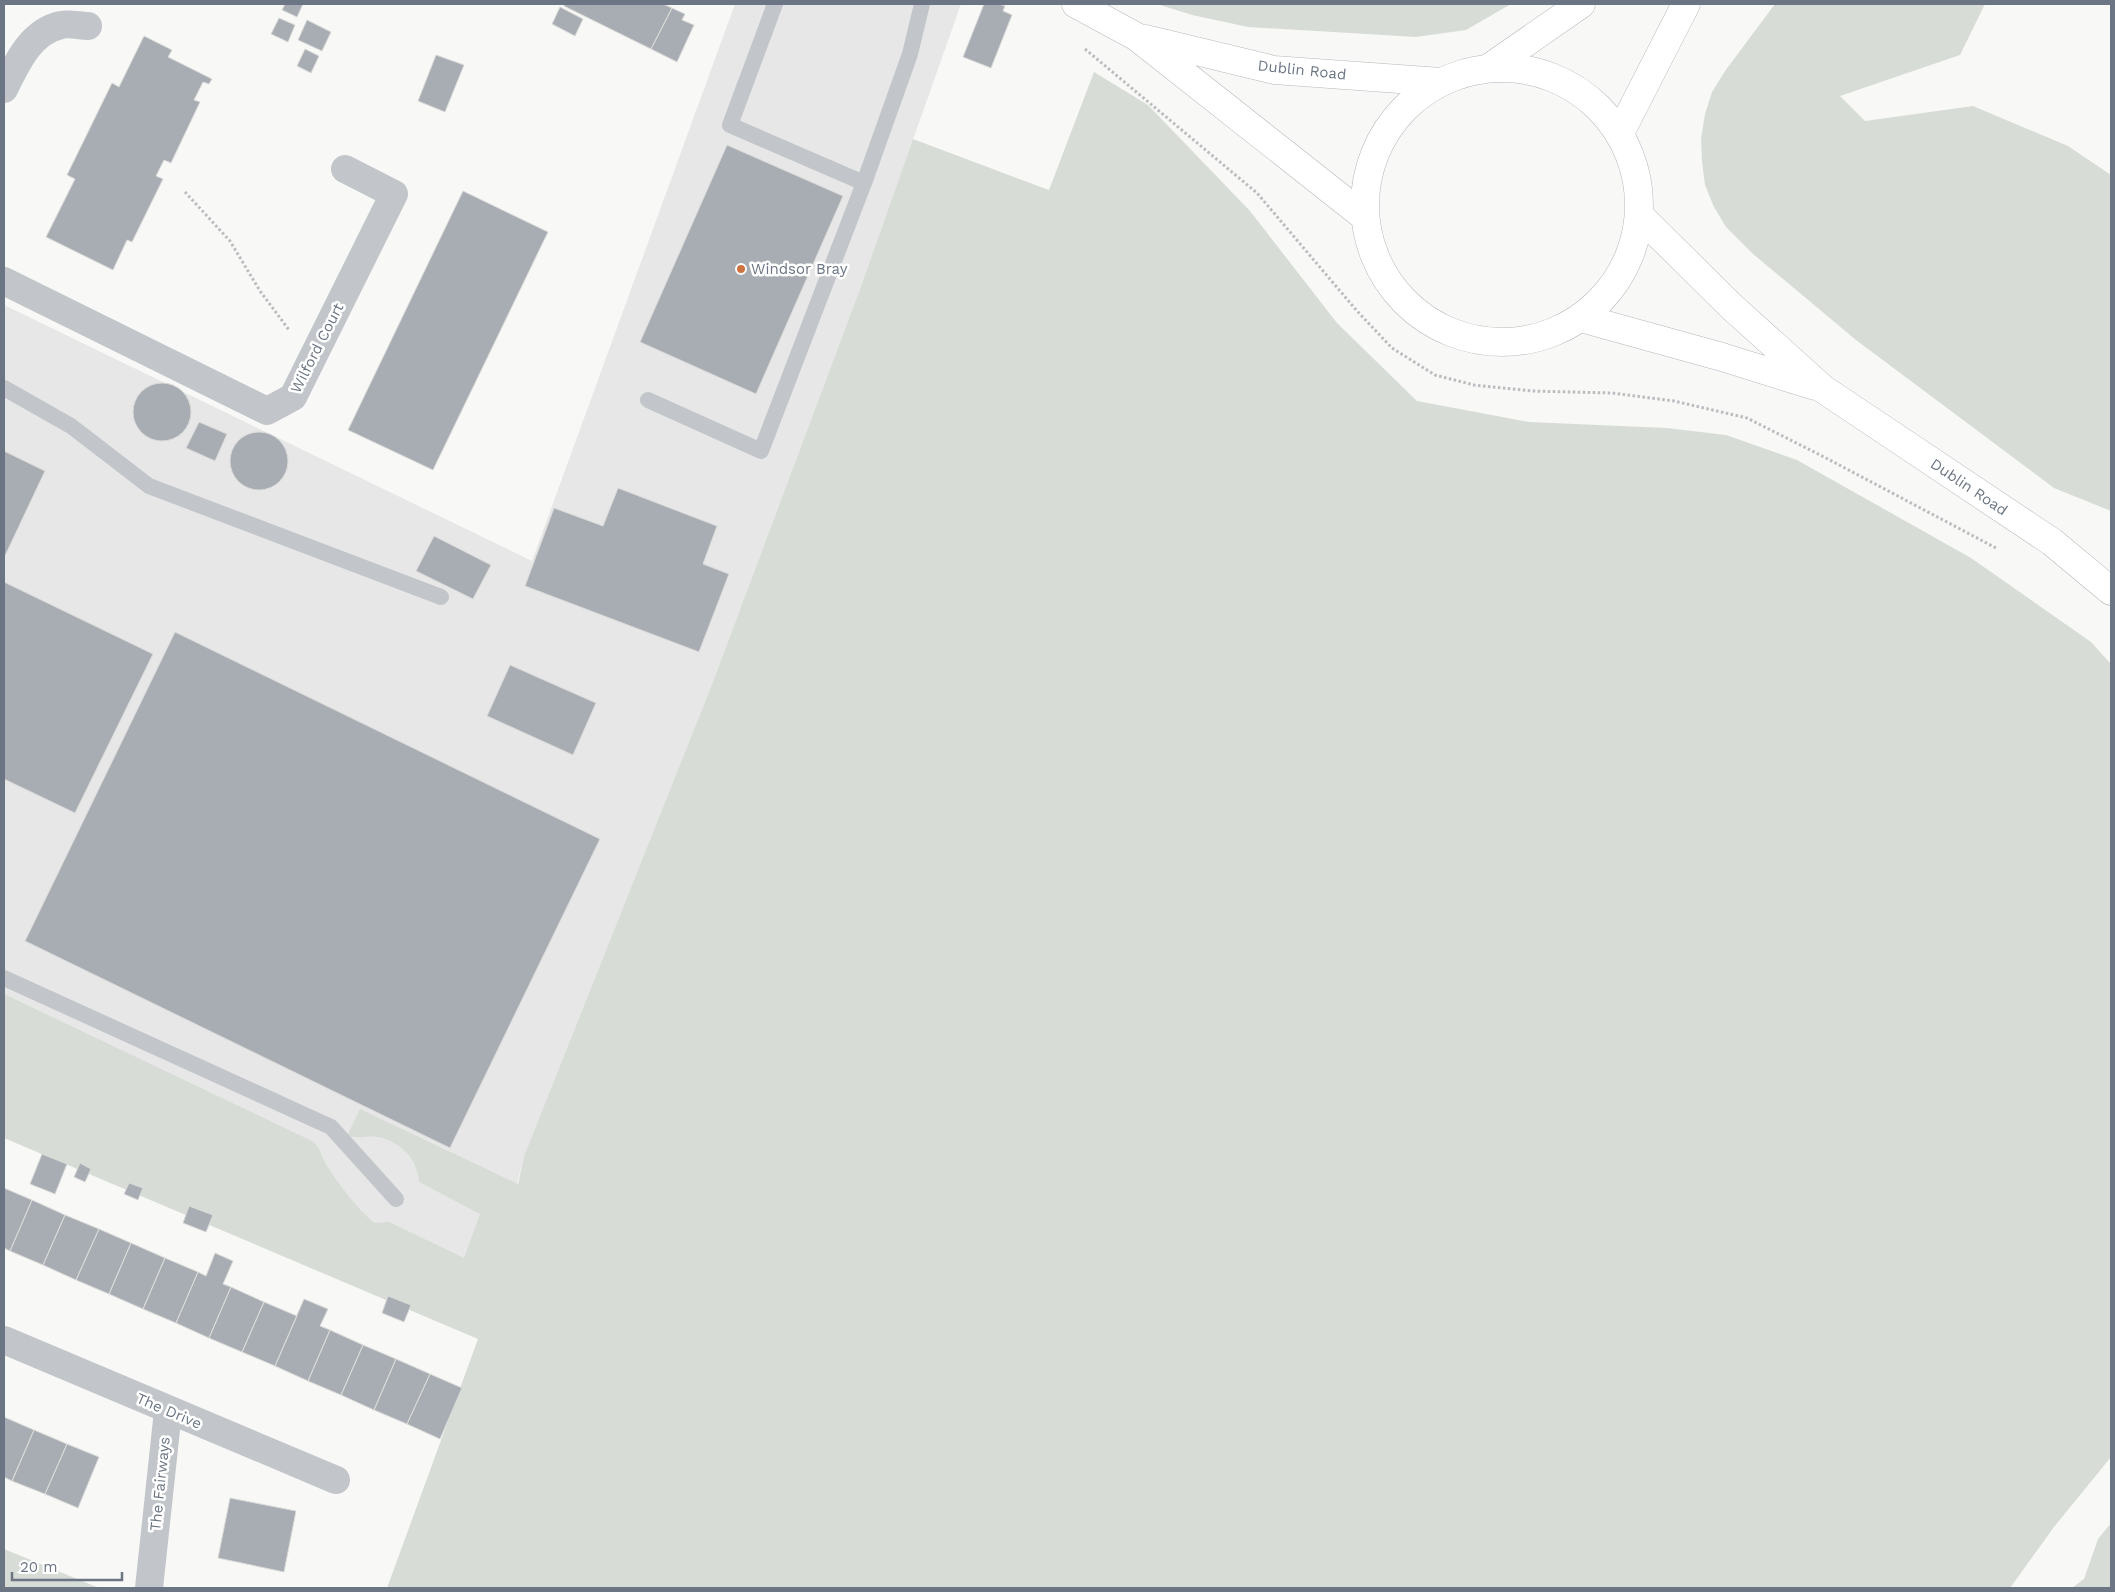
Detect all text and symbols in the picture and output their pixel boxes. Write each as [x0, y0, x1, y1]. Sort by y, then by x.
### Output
street label: Dublin Road [1257, 56, 1347, 84]
place label: Windsor Bray [751, 260, 848, 278]
marker: Windsor Bray [735, 263, 747, 275]
street label: Wilford Court [287, 299, 348, 396]
street label: Dublin Road [1927, 455, 2011, 519]
street label: The Drive [134, 1389, 204, 1433]
street label: The Fairways [146, 1436, 174, 1532]
scale bar [12, 1550, 122, 1582]
text: 20 m [20, 1558, 58, 1576]

